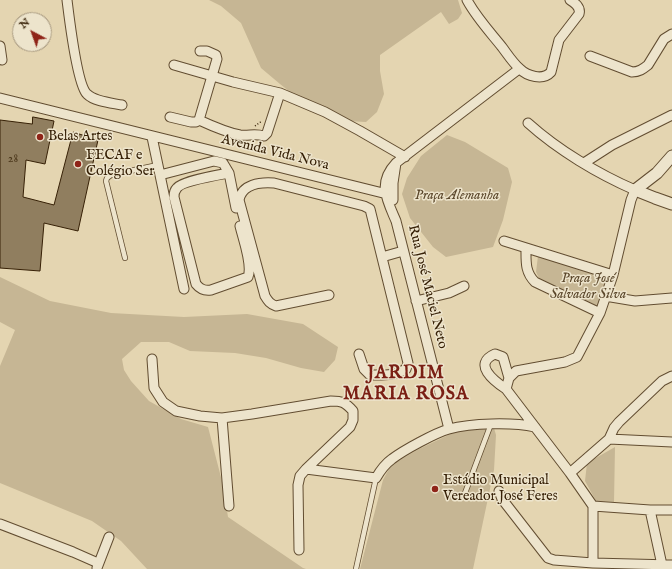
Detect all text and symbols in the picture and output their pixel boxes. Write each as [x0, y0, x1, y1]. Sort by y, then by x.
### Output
north arrow [12, 12, 52, 52]
text: N [17, 15, 33, 32]
place label: Belas Artes [48, 129, 112, 145]
marker: Belas Artes [35, 132, 45, 142]
street label: Avenida Vida Nova [220, 132, 330, 174]
place label: FECAF e Colégio Ser [86, 148, 154, 180]
house number: 28 [8, 153, 18, 167]
marker: FECAF e Colégio Ser [73, 159, 83, 169]
park label: Praça Alemanha [415, 188, 499, 204]
street label: Rua José Maciel Neto [403, 223, 451, 351]
park label: Praça José Salvador Silva [550, 271, 626, 304]
district label: JARDIM MARIA ROSA [343, 363, 469, 406]
place label: Estádio Municipal Vereador José Feres [443, 473, 558, 506]
marker: Estádio Municipal Vereador José Feres [430, 484, 440, 494]

